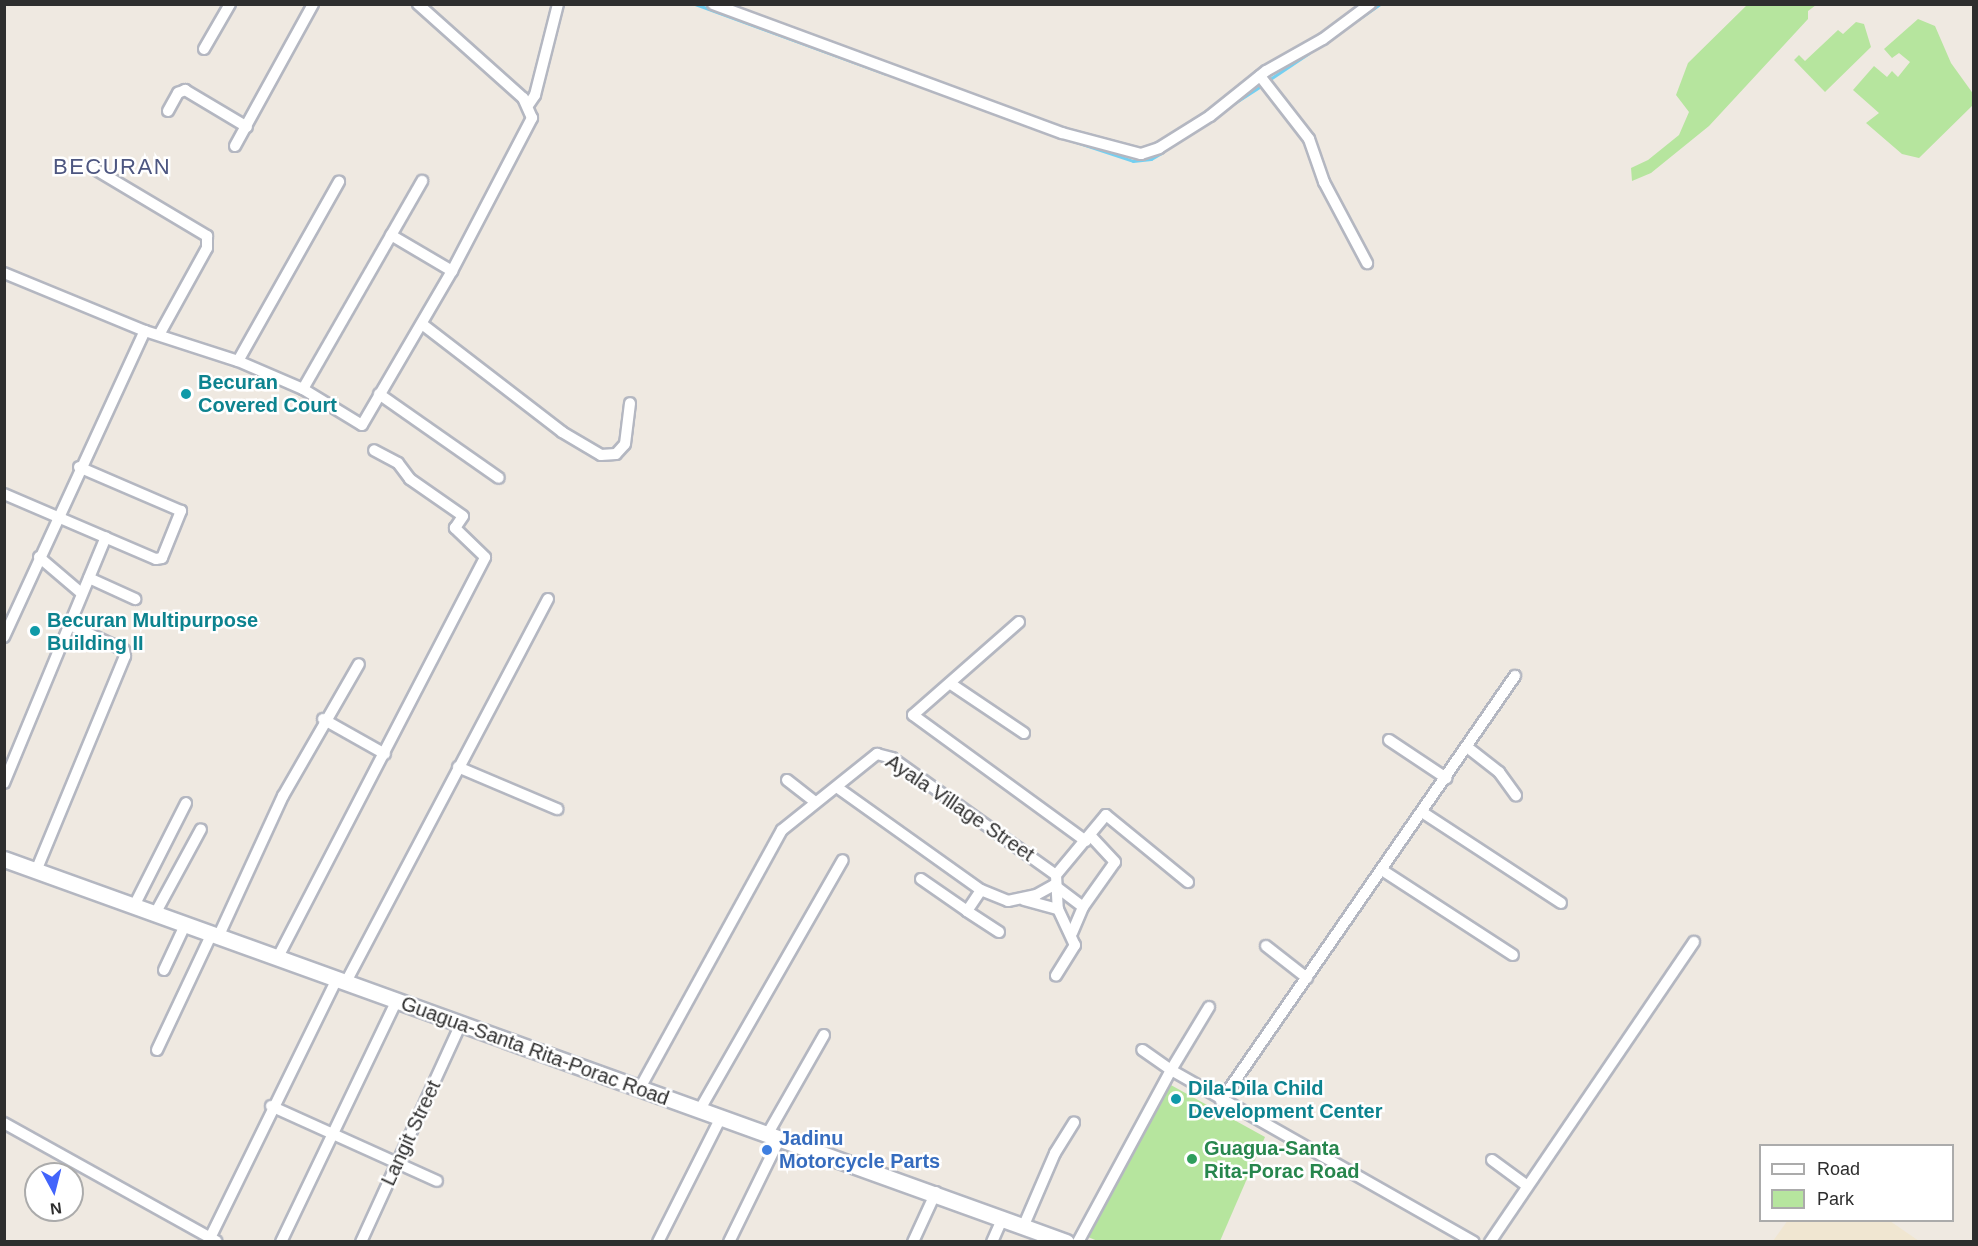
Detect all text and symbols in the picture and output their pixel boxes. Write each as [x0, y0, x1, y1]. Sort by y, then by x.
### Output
district label: BECURAN [53, 154, 171, 180]
place label: Becuran Covered Court [198, 371, 337, 418]
marker: Becuran Covered Court [179, 387, 193, 401]
place label: Becuran Multipurpose Building II [47, 608, 258, 655]
marker: Becuran Multipurpose Building II [28, 624, 42, 638]
street label: Ayala Village Street [881, 749, 1039, 867]
street label: Guagua-Santa Rita-Porac Road [398, 991, 672, 1111]
place label: Dila-Dila Child Development Center [1188, 1076, 1382, 1123]
street label: Langit Street [376, 1077, 446, 1189]
marker: Dila-Dila Child Development Center [1169, 1092, 1183, 1106]
place label: Jadinu Motorcycle Parts [779, 1126, 940, 1173]
place label: Guagua-Santa Rita-Porac Road [1204, 1136, 1360, 1183]
marker: Jadinu Motorcycle Parts [760, 1143, 774, 1157]
legend [1759, 1144, 1954, 1222]
marker: Guagua-Santa Rita-Porac Road [1185, 1152, 1199, 1166]
text: Road [1817, 1159, 1860, 1179]
north arrow [24, 1162, 84, 1222]
text: Park [1817, 1189, 1854, 1209]
text: N [49, 1199, 63, 1218]

